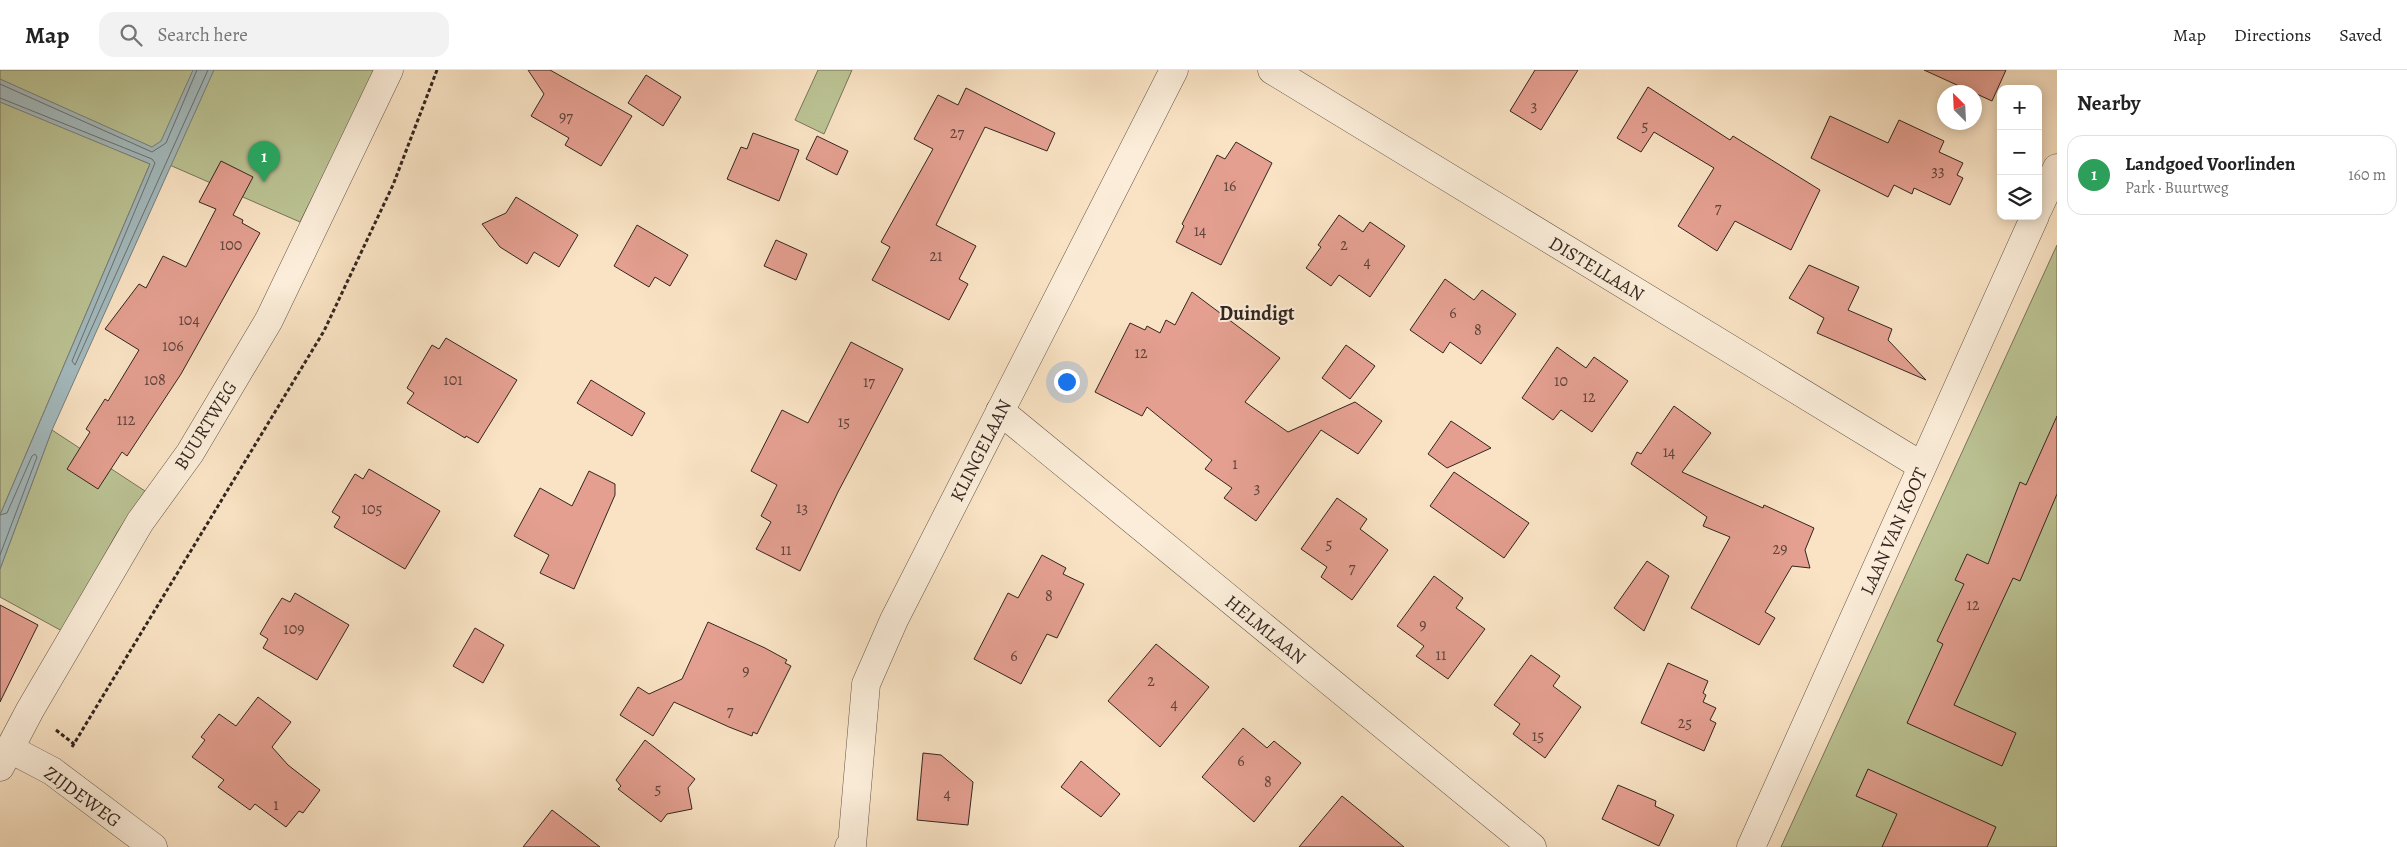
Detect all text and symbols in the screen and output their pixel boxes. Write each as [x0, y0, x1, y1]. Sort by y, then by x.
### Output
search box [99, 12, 449, 57]
text: Map [25, 19, 69, 51]
icon: search [117, 21, 145, 49]
text: Search here [157, 22, 248, 48]
text: Map [2173, 23, 2206, 47]
text: Directions [2234, 23, 2311, 47]
text: Saved [2339, 23, 2382, 47]
north arrow [1937, 85, 1982, 130]
map controls [1997, 85, 2042, 220]
button: + [1997, 85, 2042, 130]
text: Nearby [2077, 89, 2140, 117]
house number: 3 [1531, 95, 1537, 117]
house number: 97 [559, 106, 573, 128]
house number: 5 [1642, 115, 1649, 137]
house number: 27 [950, 122, 964, 144]
button: − [1997, 130, 2042, 175]
pin: 1 [248, 141, 280, 182]
text: Landgoed Voorlinden [2125, 151, 2296, 177]
house number: 33 [1931, 160, 1945, 182]
text: 1 [2091, 164, 2097, 186]
text: 160 m [2348, 164, 2386, 186]
house number: 16 [1224, 175, 1236, 197]
button: layers [1997, 175, 2042, 220]
text: Park · Buurtweg [2125, 177, 2229, 199]
house number: 7 [1715, 197, 1722, 219]
house number: 14 [1194, 220, 1206, 242]
street label: DISTELLAAN [1544, 230, 1649, 308]
house number: 100 [220, 234, 242, 256]
house number: 2 [1340, 234, 1348, 256]
house number: 21 [929, 245, 943, 267]
house number: 4 [1363, 251, 1371, 273]
district label: Duindigt [1219, 300, 1295, 327]
house number: 6 [1449, 302, 1457, 324]
house number: 104 [178, 309, 200, 331]
house number: 8 [1474, 319, 1482, 341]
house number: 106 [162, 335, 184, 357]
house number: 12 [1134, 342, 1148, 364]
house number: 108 [144, 369, 166, 391]
house number: 101 [443, 369, 463, 391]
your location [1054, 369, 1080, 395]
house number: 10 [1554, 370, 1568, 392]
house number: 17 [863, 371, 875, 393]
street label: BUURTWEG [168, 376, 243, 475]
house number: 12 [1582, 386, 1596, 408]
street label: KLINGELAAN [944, 395, 1018, 506]
house number: 112 [117, 409, 136, 431]
house number: 15 [838, 411, 850, 433]
house number: 14 [1663, 441, 1675, 463]
house number: 1 [1232, 453, 1238, 475]
street label: LAAN VAN KOOT [1854, 463, 1934, 599]
house number: 3 [1254, 477, 1260, 499]
house number: 13 [796, 497, 808, 519]
house number: 105 [362, 498, 383, 520]
house number: 5 [1326, 533, 1333, 555]
house number: 29 [1773, 538, 1787, 560]
house number: 11 [781, 539, 792, 561]
house number: 7 [1349, 557, 1356, 579]
house number: 8 [1045, 585, 1053, 607]
street label: HELMLAAN [1219, 589, 1312, 671]
house number: 12 [1966, 594, 1980, 616]
house number: 9 [1419, 614, 1427, 636]
house number: 109 [283, 618, 305, 640]
house number: 11 [1436, 644, 1447, 666]
house number: 6 [1010, 645, 1018, 667]
house number: 9 [742, 660, 750, 682]
house number: 2 [1147, 670, 1155, 692]
house number: 4 [1170, 693, 1178, 715]
house number: 7 [727, 700, 734, 722]
house number: 25 [1678, 712, 1692, 734]
house number: 15 [1532, 725, 1544, 747]
house number: 6 [1237, 750, 1245, 772]
street label: ZIJDEWEG [39, 760, 126, 834]
house number: 8 [1264, 771, 1272, 793]
house number: 5 [655, 778, 662, 800]
house number: 4 [943, 783, 951, 805]
house number: 1 [273, 794, 279, 816]

